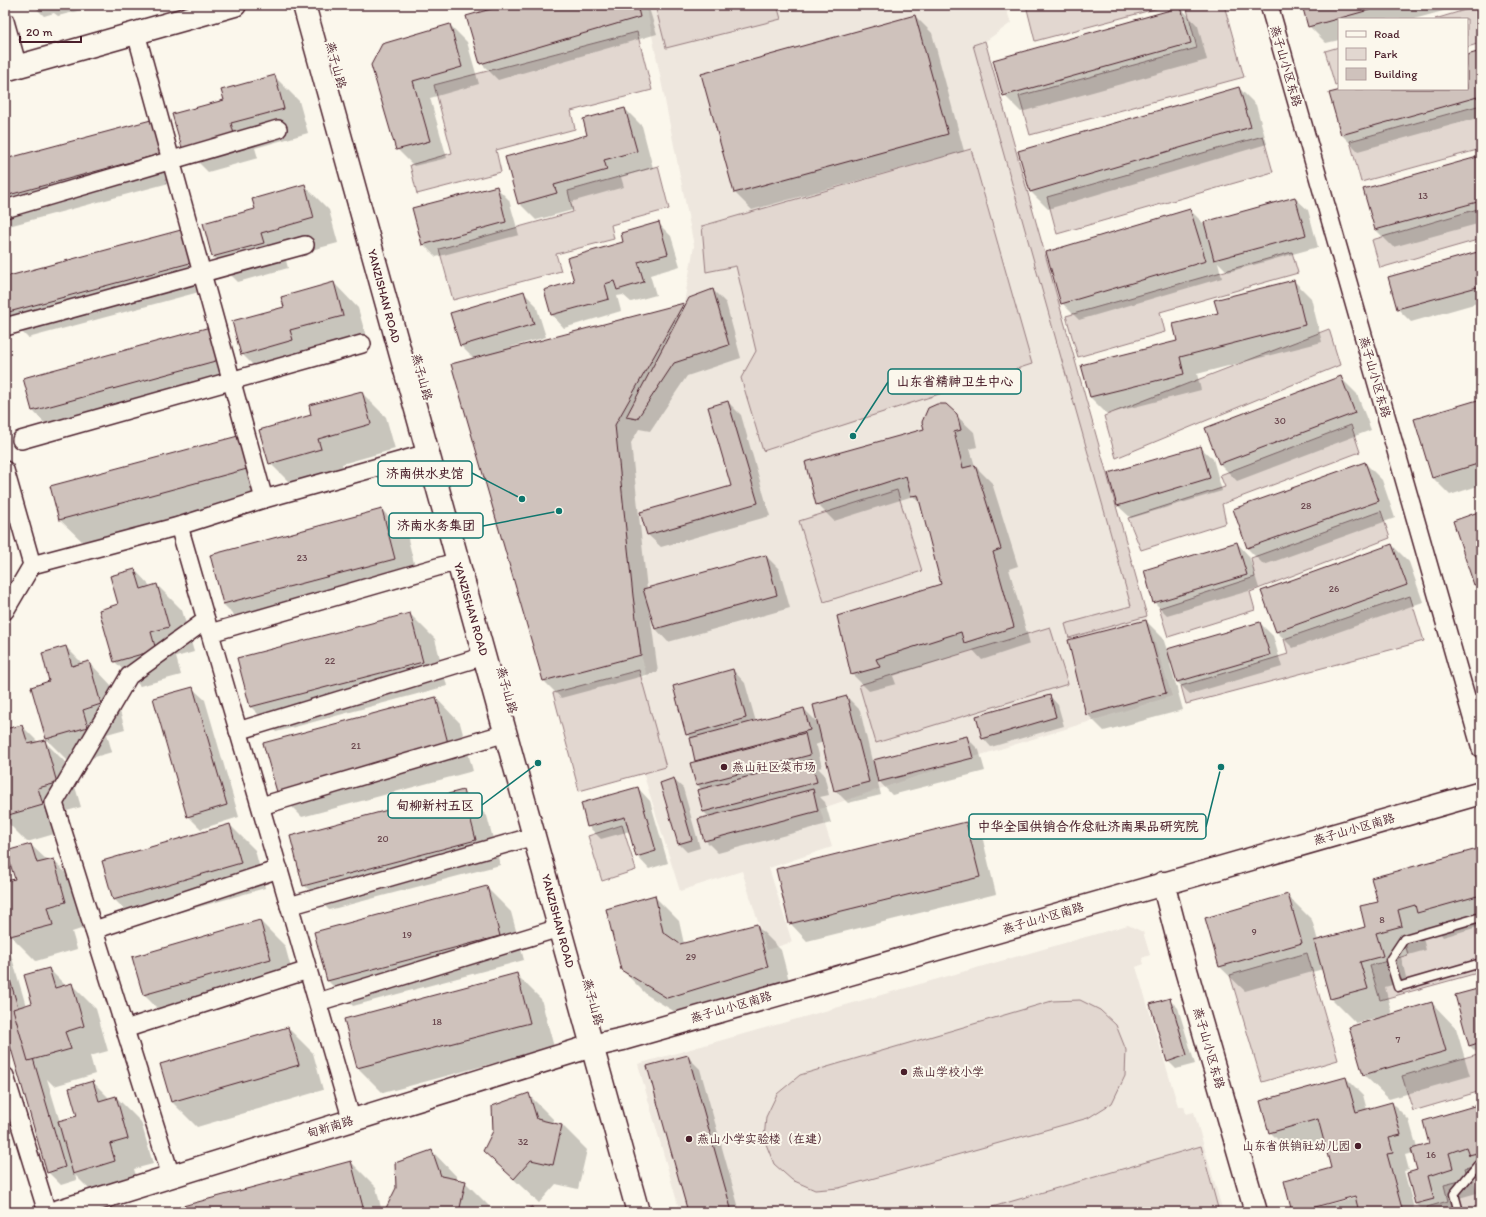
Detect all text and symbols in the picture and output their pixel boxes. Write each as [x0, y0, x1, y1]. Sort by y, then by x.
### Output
scale bar [20, 18, 81, 44]
legend [1338, 18, 1468, 90]
street label: 燕子山小区东路 [1268, 24, 1304, 108]
text: 20 m [26, 25, 53, 39]
text: Road [1374, 27, 1400, 41]
street label: 燕子山路 [323, 40, 349, 90]
text: Park [1374, 47, 1398, 61]
text: Building [1374, 67, 1418, 81]
house number: 13 [1418, 189, 1429, 202]
street label: YANZISHAN ROAD [365, 248, 403, 345]
street label: 燕子山小区东路 [1357, 335, 1393, 419]
street label: 燕子山路 [409, 352, 435, 402]
callout: 山东省精神卫生中心 [888, 369, 1021, 394]
text: 山东省精神卫生中心 [896, 374, 1014, 389]
house number: 30 [1274, 414, 1286, 427]
callout: 济南供水史馆 [378, 461, 472, 486]
text: 济南供水史馆 [386, 466, 464, 481]
house number: 28 [1301, 499, 1312, 512]
callout: 济南水务集团 [389, 513, 483, 538]
text: 济南水务集团 [397, 518, 475, 533]
house number: 23 [297, 551, 308, 564]
street label: YANZISHAN ROAD [451, 561, 491, 658]
house number: 26 [1329, 582, 1339, 595]
house number: 22 [325, 654, 336, 667]
street label: 燕子山路 [494, 665, 520, 715]
house number: 21 [351, 739, 361, 752]
place label: 燕山社区菜市场 [732, 760, 816, 774]
marker: 燕山社区菜市场 [719, 762, 729, 772]
callout: 甸柳新村五区 [388, 793, 482, 818]
text: 甸柳新村五区 [396, 798, 474, 813]
street label: 燕子山小区南路 [1312, 811, 1396, 847]
callout: 中华全国供销合作总社济南果品研究院 [969, 814, 1206, 839]
text: 中华全国供销合作总社济南果品研究院 [977, 819, 1199, 834]
house number: 20 [377, 832, 389, 845]
street label: YANZISHAN ROAD [539, 873, 577, 970]
street label: 燕子山小区南路 [1001, 900, 1085, 936]
house number: 8 [1379, 913, 1385, 926]
house number: 9 [1251, 925, 1257, 938]
house number: 19 [402, 928, 412, 941]
house number: 29 [686, 950, 696, 963]
street label: 燕子山路 [580, 977, 606, 1027]
street label: 燕子山小区南路 [689, 989, 773, 1025]
street label: 燕子山小区东路 [1191, 1006, 1227, 1090]
house number: 18 [432, 1015, 443, 1028]
house number: 7 [1396, 1033, 1401, 1046]
place label: 燕山学校小学 [912, 1065, 984, 1079]
marker: 燕山学校小学 [899, 1067, 909, 1077]
street label: 甸新南路 [305, 1113, 355, 1141]
place label: 燕山小学实验楼（在建） [697, 1132, 829, 1146]
marker: 燕山小学实验楼（在建） [684, 1134, 694, 1144]
house number: 32 [518, 1135, 529, 1148]
place label: 山东省供销社幼儿园 [1242, 1139, 1350, 1153]
marker: 山东省供销社幼儿园 [1353, 1141, 1363, 1151]
house number: 16 [1426, 1148, 1436, 1161]

